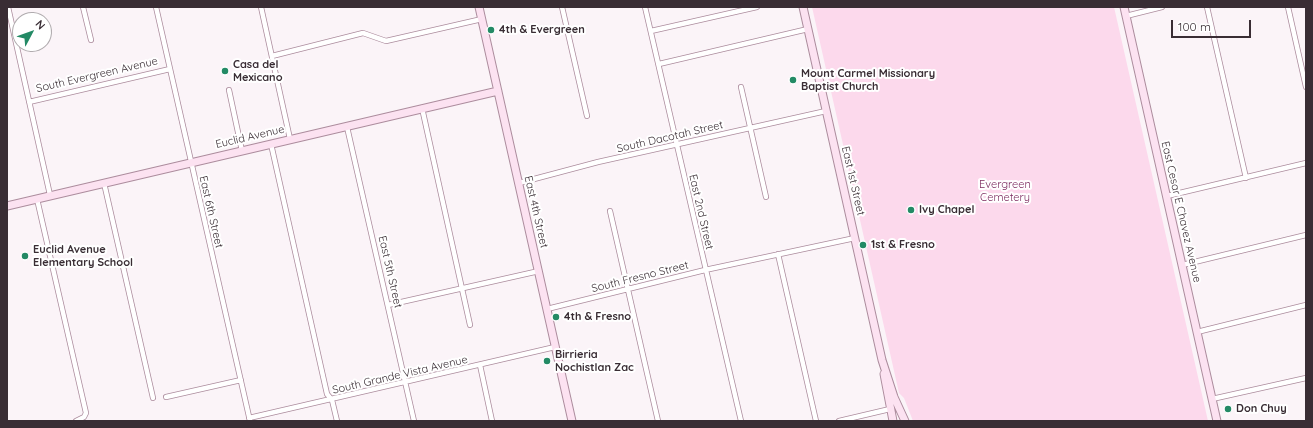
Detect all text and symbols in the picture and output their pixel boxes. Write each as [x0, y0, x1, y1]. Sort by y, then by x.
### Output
north arrow [12, 12, 52, 52]
scale bar [1173, 12, 1253, 38]
text: N [32, 17, 48, 32]
text: 100 m [1178, 19, 1211, 34]
place label: 4th & Evergreen [499, 23, 585, 37]
marker: 4th & Evergreen [486, 25, 496, 35]
street label: South Evergreen Avenue [35, 55, 159, 95]
place label: Casa del Mexicano [233, 58, 282, 84]
marker: Casa del Mexicano [220, 66, 230, 76]
place label: Mount Carmel Missionary Baptist Church [801, 67, 935, 93]
marker: Mount Carmel Missionary Baptist Church [788, 75, 798, 85]
street label: South Dacotah Street [616, 118, 724, 156]
street label: Euclid Avenue [214, 123, 286, 151]
street label: East Cesar E Chavez Avenue [1158, 140, 1204, 284]
street label: East 1st Street [839, 145, 867, 217]
street label: East 2nd Street [686, 173, 716, 251]
street label: East 6th Street [196, 175, 226, 249]
street label: East 4th Street [521, 175, 551, 249]
park label: Evergreen Cemetery [979, 178, 1031, 204]
place label: Ivy Chapel [919, 203, 974, 217]
marker: Ivy Chapel [906, 205, 916, 215]
street label: East 5th Street [375, 235, 405, 309]
place label: 1st & Fresno [871, 238, 935, 252]
marker: 1st & Fresno [858, 240, 868, 250]
place label: Euclid Avenue Elementary School [33, 243, 133, 269]
marker: Euclid Avenue Elementary School [20, 251, 30, 261]
street label: South Fresno Street [590, 259, 690, 295]
place label: 4th & Fresno [564, 310, 631, 324]
marker: 4th & Fresno [551, 312, 561, 322]
place label: Birrieria Nochistlan Zac [555, 348, 634, 374]
street label: South Grande Vista Avenue [331, 353, 469, 397]
marker: Birrieria Nochistlan Zac [542, 356, 552, 366]
place label: Don Chuy [1236, 402, 1287, 416]
marker: Don Chuy [1223, 404, 1233, 414]

